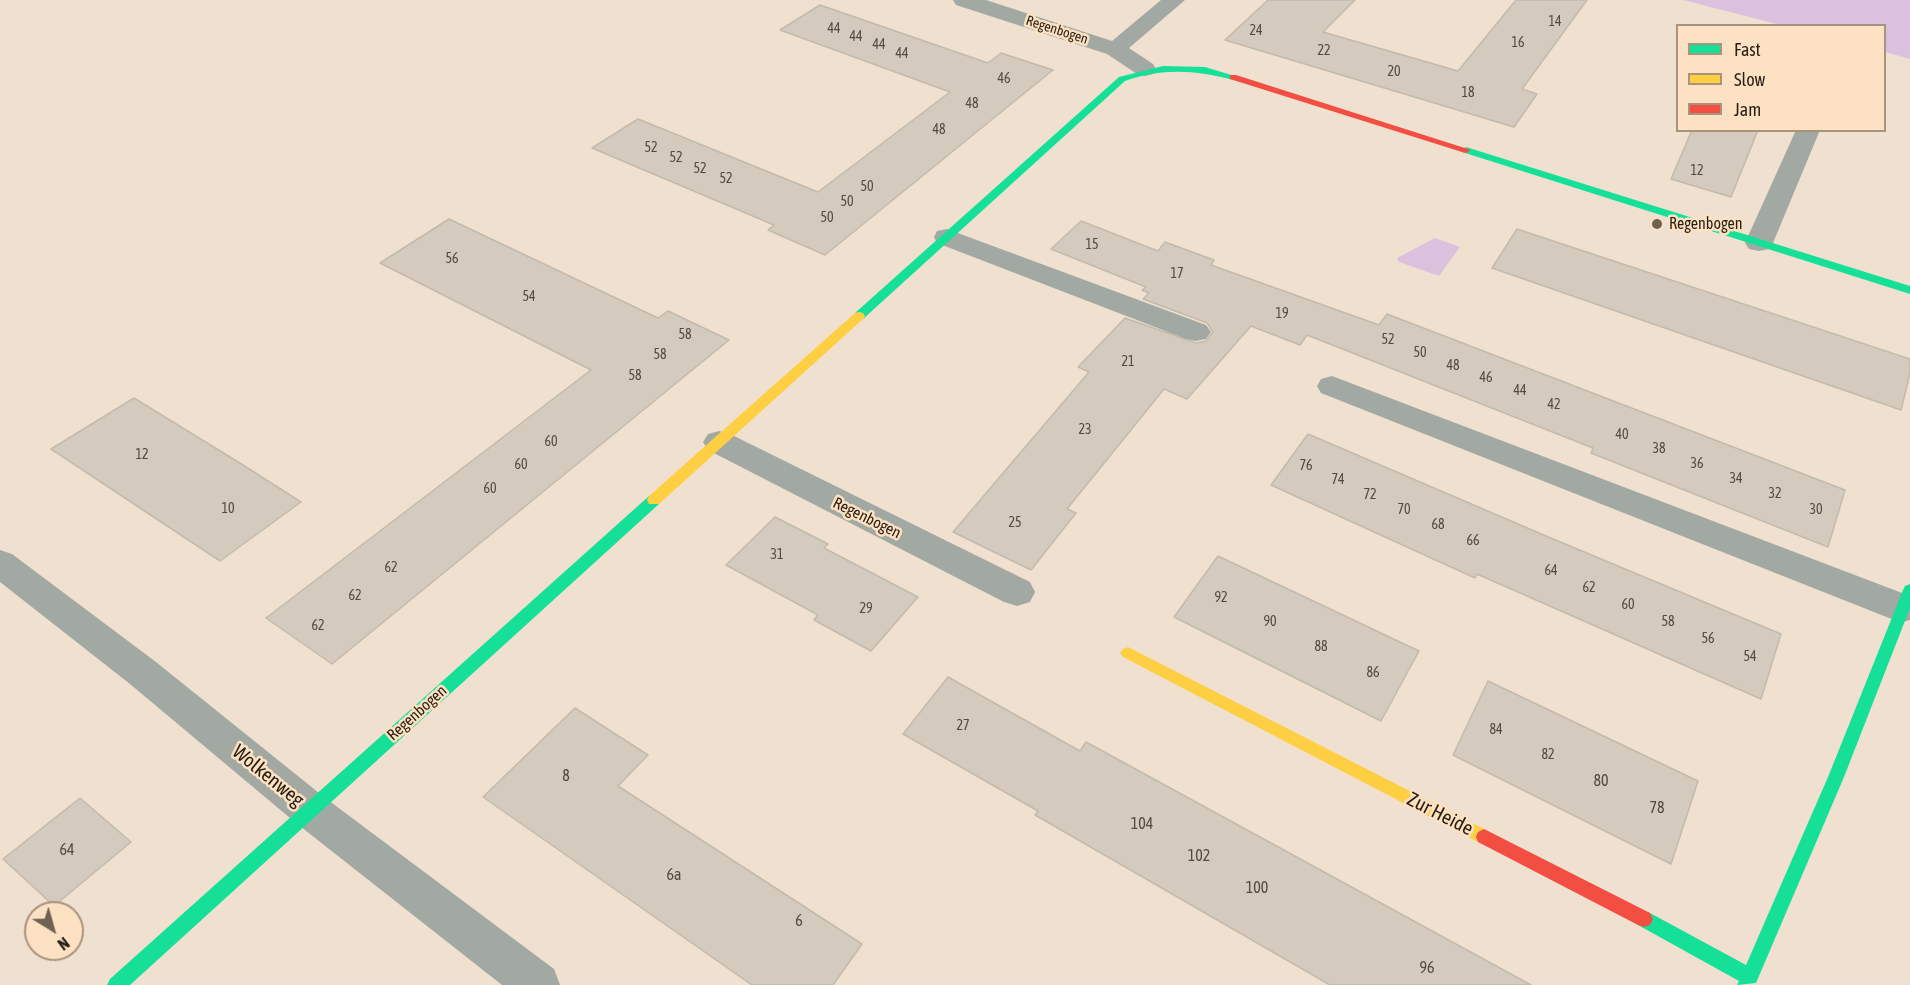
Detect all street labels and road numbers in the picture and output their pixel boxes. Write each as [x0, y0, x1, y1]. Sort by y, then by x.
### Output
street label: Regenbogen [1024, 12, 1090, 48]
street label: Regenbogen [830, 493, 904, 543]
street label: Regenbogen [383, 681, 451, 745]
street label: Wolkenweg [227, 740, 309, 812]
street label: Zur Heide [1403, 787, 1477, 841]

